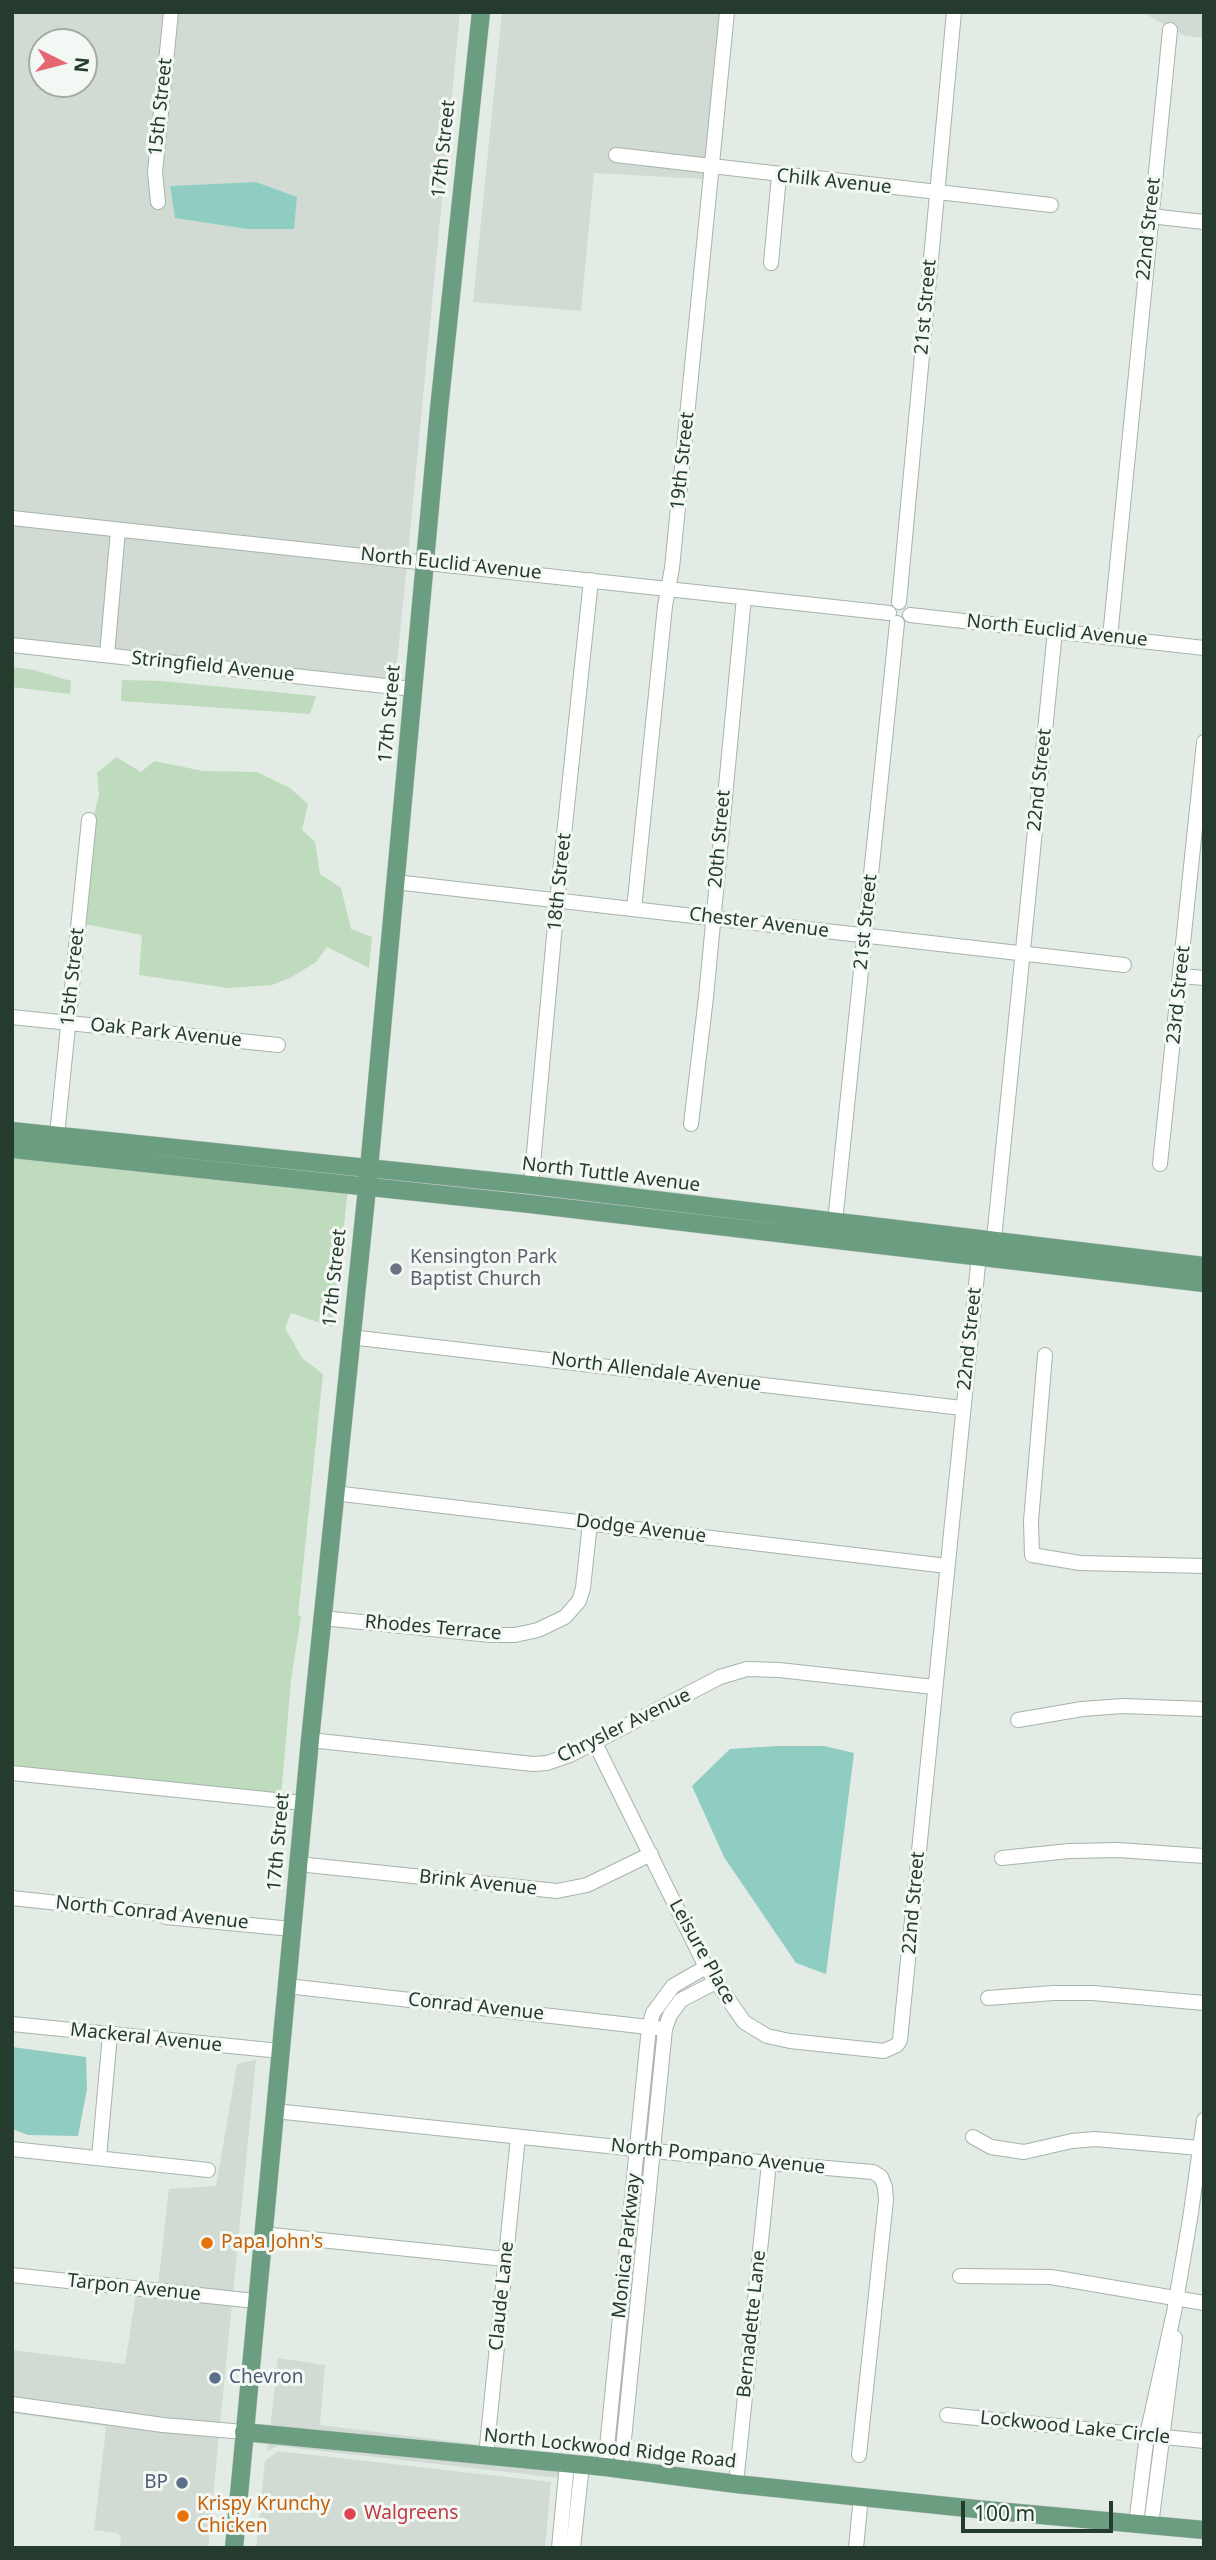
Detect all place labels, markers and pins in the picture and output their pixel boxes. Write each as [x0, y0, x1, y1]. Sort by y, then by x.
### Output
place label: Kensington Park Baptist Church [410, 1247, 557, 1291]
marker: Kensington Park Baptist Church [388, 1261, 404, 1277]
place label: Papa John's [221, 2232, 323, 2254]
marker: Papa John's [199, 2235, 215, 2251]
place label: Chevron [229, 2367, 303, 2389]
marker: Chevron [207, 2370, 223, 2386]
place label: BP [144, 2472, 168, 2494]
marker: BP [174, 2475, 190, 2491]
place label: Krispy Krunchy Chicken [197, 2494, 330, 2538]
place label: Walgreens [364, 2503, 458, 2525]
marker: Walgreens [342, 2506, 358, 2522]
marker: Krispy Krunchy Chicken [175, 2508, 191, 2524]

